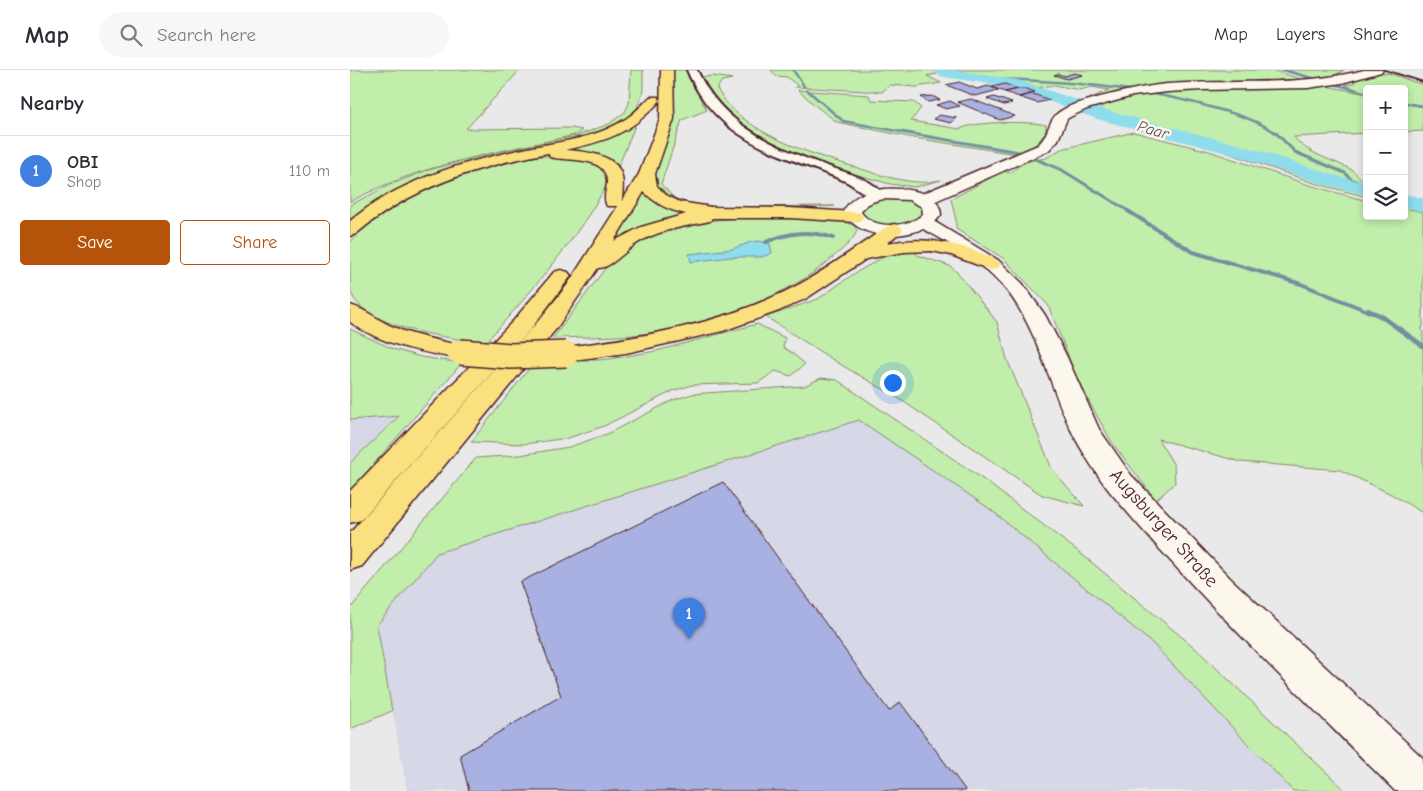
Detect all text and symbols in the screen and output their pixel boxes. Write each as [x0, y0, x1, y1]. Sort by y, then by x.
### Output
search box [99, 12, 449, 57]
text: Map [25, 21, 69, 49]
icon: search [117, 21, 145, 49]
text: Search here [157, 24, 256, 46]
text: Map [1214, 24, 1248, 45]
text: Layers [1276, 24, 1325, 45]
text: Share [1353, 24, 1398, 45]
map controls [1363, 85, 1408, 220]
button: + [1363, 85, 1408, 130]
text: Nearby [20, 91, 84, 115]
water label: Paar [1135, 117, 1171, 143]
button: − [1363, 130, 1408, 175]
text: OBI [67, 151, 98, 173]
text: 1 [33, 162, 39, 180]
text: 110 m [289, 162, 330, 180]
text: Shop [67, 173, 101, 191]
button: layers [1363, 175, 1408, 220]
button: Save [20, 220, 170, 265]
button: Share [180, 220, 330, 265]
your location [880, 370, 906, 396]
street label: Augsburger Straße [1105, 464, 1223, 592]
pin: 1 [673, 598, 705, 639]

